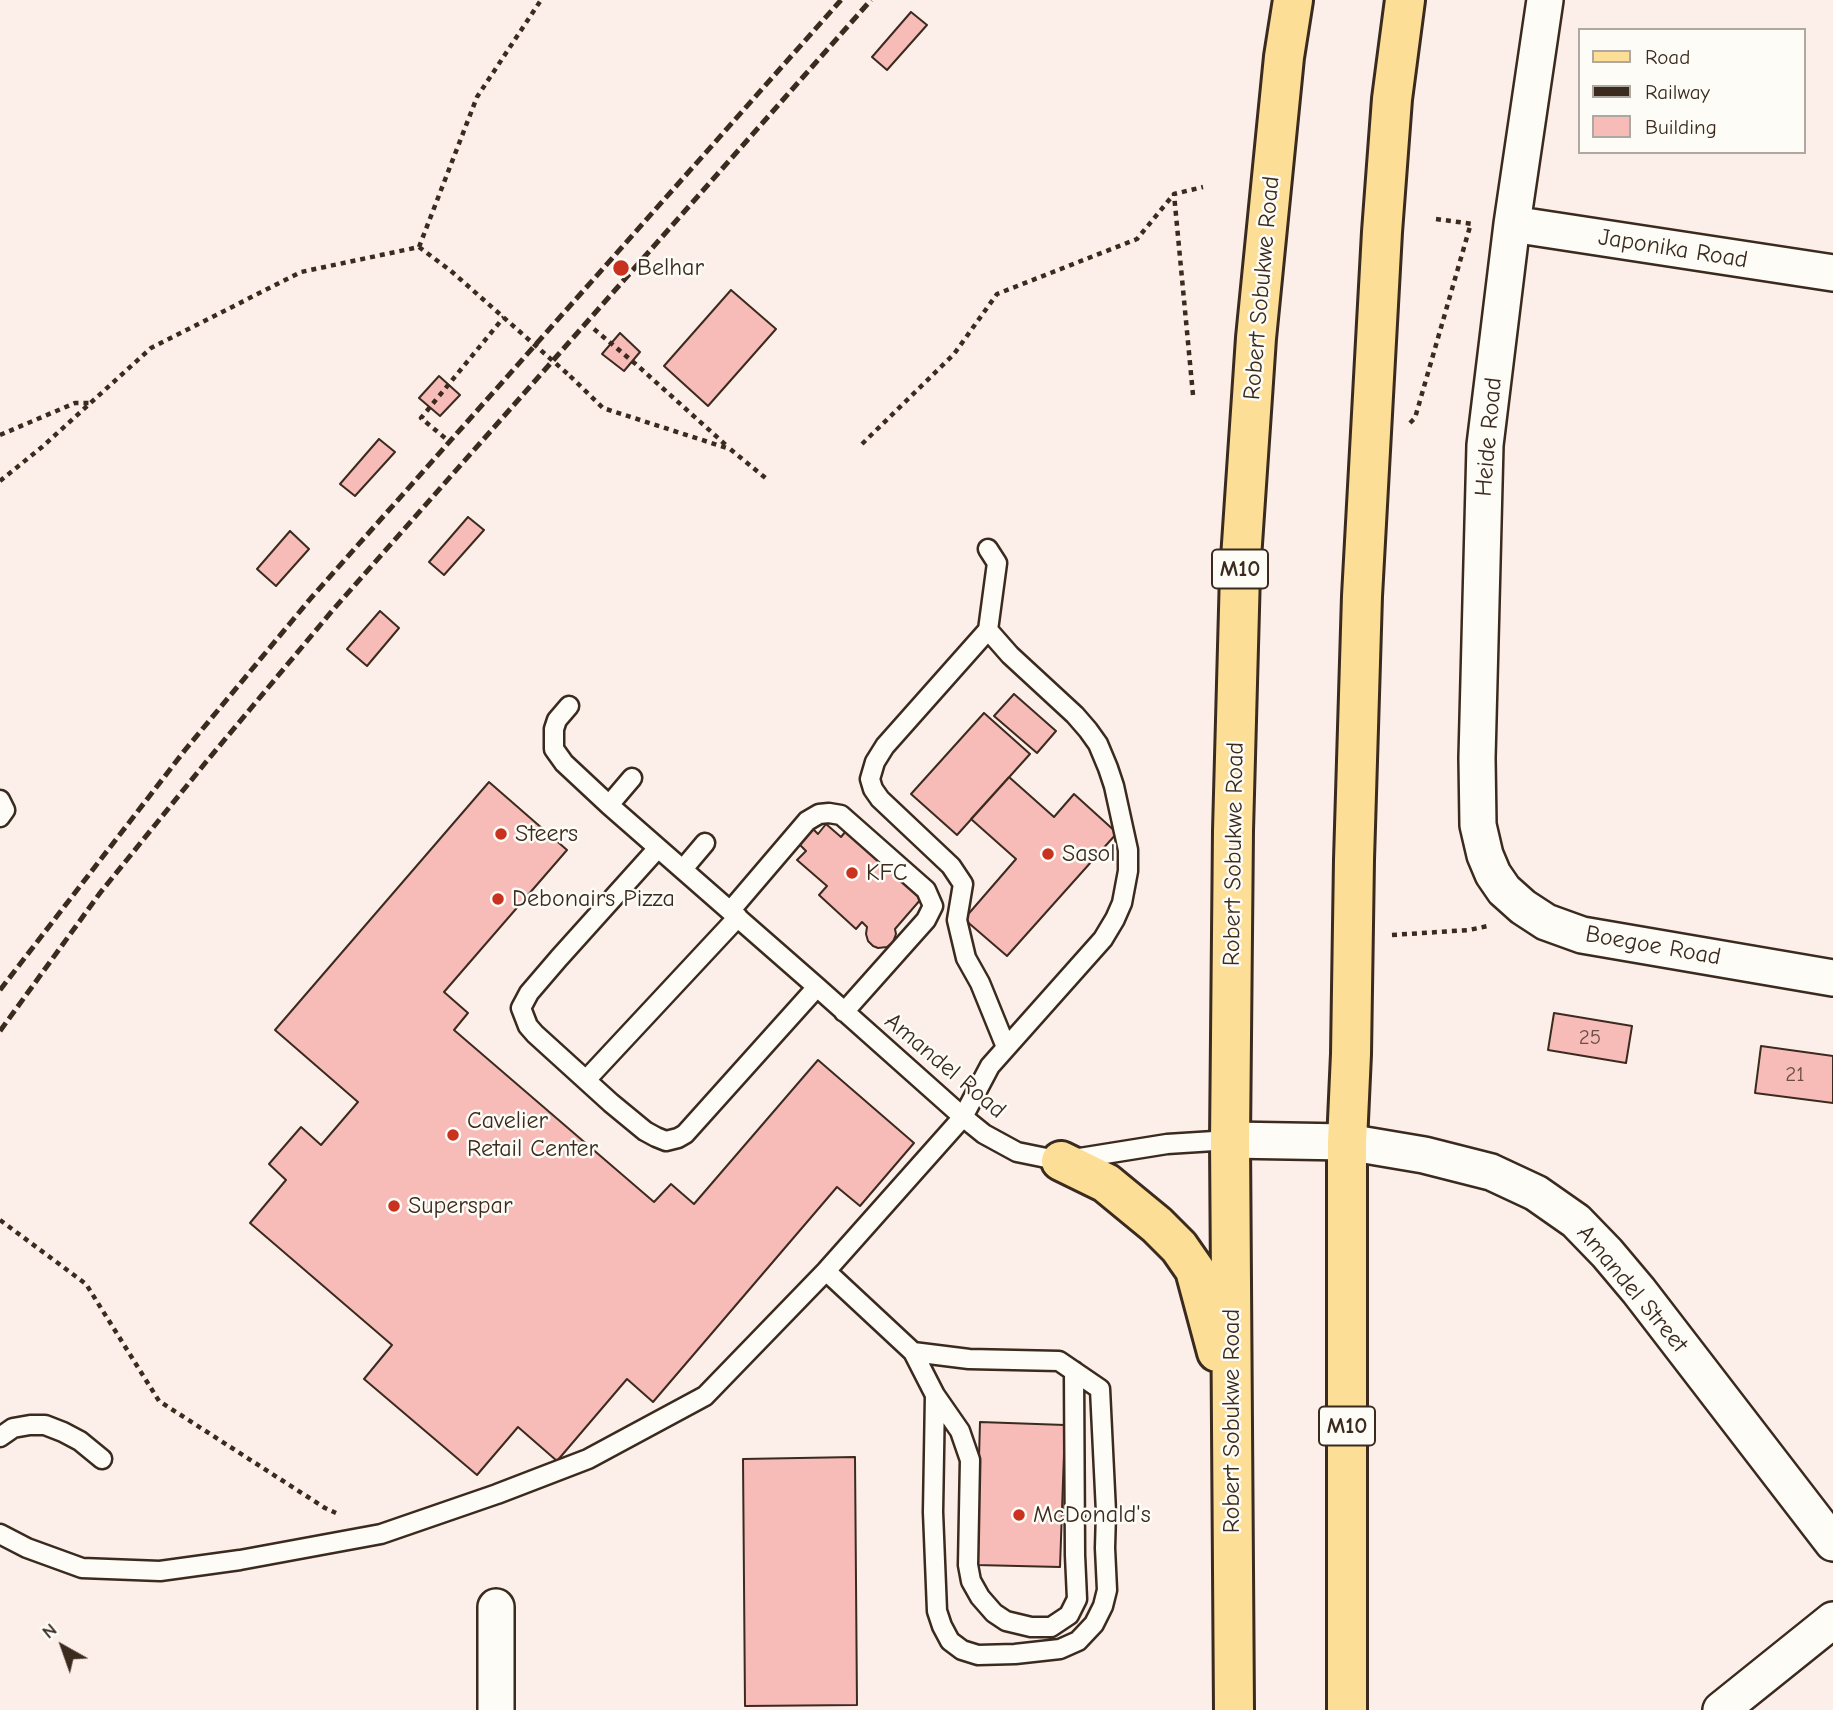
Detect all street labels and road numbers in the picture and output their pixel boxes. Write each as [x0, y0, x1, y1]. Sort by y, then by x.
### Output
street label: Robert Sobukwe Road [1238, 175, 1286, 401]
street label: Japonika Road [1596, 223, 1750, 275]
street label: Heide Road [1469, 376, 1509, 498]
road number: M10 [1212, 550, 1268, 589]
street label: Robert Sobukwe Road [1218, 742, 1250, 966]
street label: Boegoe Road [1583, 920, 1723, 972]
street label: Amandel Road [879, 1007, 1011, 1125]
street label: Amandel Street [1570, 1219, 1694, 1359]
street label: Robert Sobukwe Road [1218, 1309, 1246, 1533]
road number: M10 [1319, 1406, 1375, 1446]

